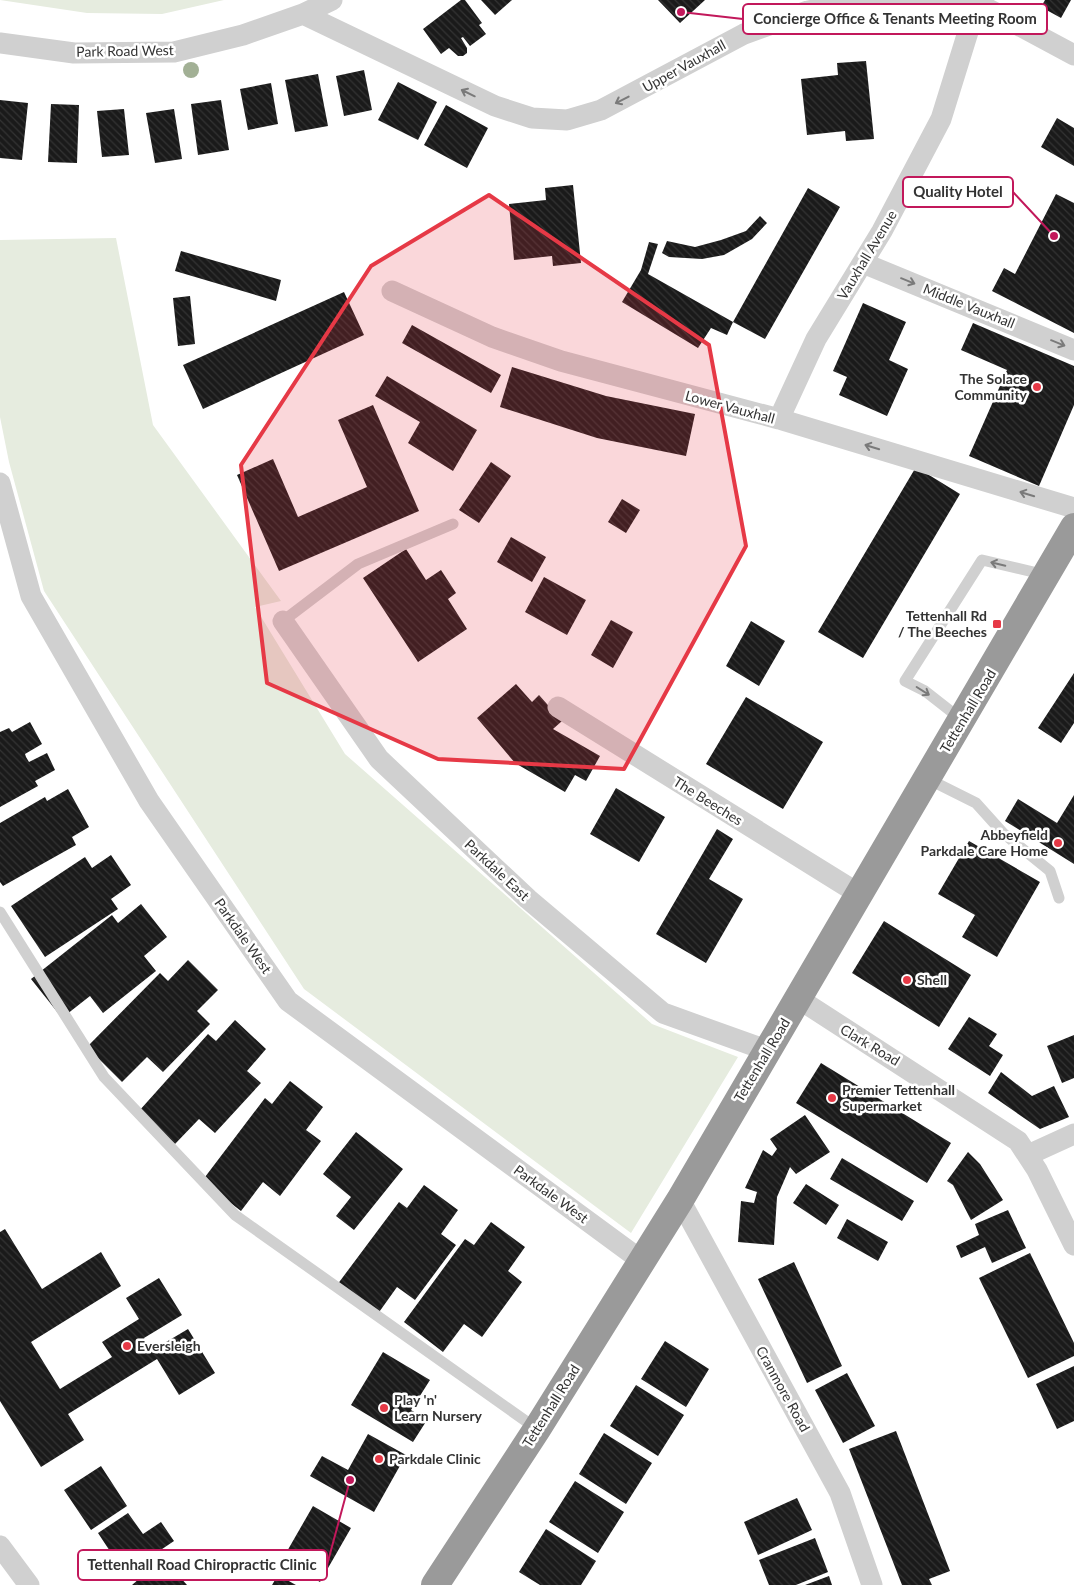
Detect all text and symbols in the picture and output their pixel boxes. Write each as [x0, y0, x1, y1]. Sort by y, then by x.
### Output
callout: Concierge Office & Tenants Meeting Room [743, 4, 1047, 34]
text: Concierge Office & Tenants Meeting Room [753, 9, 1037, 27]
street label: Upper Vauxhall [639, 36, 728, 95]
street label: Park Road West [76, 41, 174, 60]
one-way arrow [461, 88, 476, 98]
one-way arrow [615, 96, 630, 105]
callout: Quality Hotel [903, 177, 1013, 207]
text: Quality Hotel [913, 182, 1003, 200]
street label: Vauxhall Avenue [833, 207, 900, 302]
one-way arrow [900, 277, 915, 286]
street label: Middle Vauxhall [921, 279, 1017, 332]
one-way arrow [1050, 339, 1065, 348]
place label: The Solace Community [954, 370, 1028, 403]
marker: The Solace Community [1031, 381, 1043, 393]
street label: Lower Vauxhall [683, 386, 777, 427]
one-way arrow [864, 442, 880, 452]
one-way arrow [1020, 489, 1036, 499]
one-way arrow [991, 559, 1007, 568]
place label: Tettenhall Rd / The Beeches [898, 607, 987, 640]
marker: Tettenhall Rd / The Beeches [991, 618, 1003, 630]
street label: Tettenhall Road [936, 666, 999, 756]
one-way arrow [915, 686, 929, 696]
street label: The Beeches [670, 773, 746, 829]
place label: Abbeyfield Parkdale Care Home [921, 826, 1049, 859]
street label: Parkdale East [462, 835, 533, 904]
marker: Abbeyfield Parkdale Care Home [1052, 837, 1064, 849]
street label: Parkdale West [211, 895, 276, 977]
place label: Shell [917, 971, 947, 988]
marker: Shell [901, 974, 913, 986]
street label: Tettenhall Road [730, 1015, 793, 1105]
street label: Clark Road [837, 1020, 903, 1069]
place label: Premier Tettenhall Supermarket [842, 1081, 955, 1114]
marker: Premier Tettenhall Supermarket [826, 1092, 838, 1104]
street label: Parkdale West [511, 1161, 592, 1226]
place label: Eversleigh [137, 1337, 201, 1354]
marker: Eversleigh [121, 1340, 133, 1352]
street label: Cranmore Road [753, 1343, 814, 1435]
street label: Tettenhall Road [518, 1361, 583, 1450]
place label: Play 'n' Learn Nursery [394, 1391, 483, 1424]
marker: Play 'n' Learn Nursery [378, 1402, 390, 1414]
place label: Parkdale Clinic [389, 1450, 481, 1467]
marker: Parkdale Clinic [373, 1453, 385, 1465]
callout: Tettenhall Road Chiropractic Clinic [78, 1550, 327, 1580]
text: Tettenhall Road Chiropractic Clinic [87, 1555, 317, 1573]

